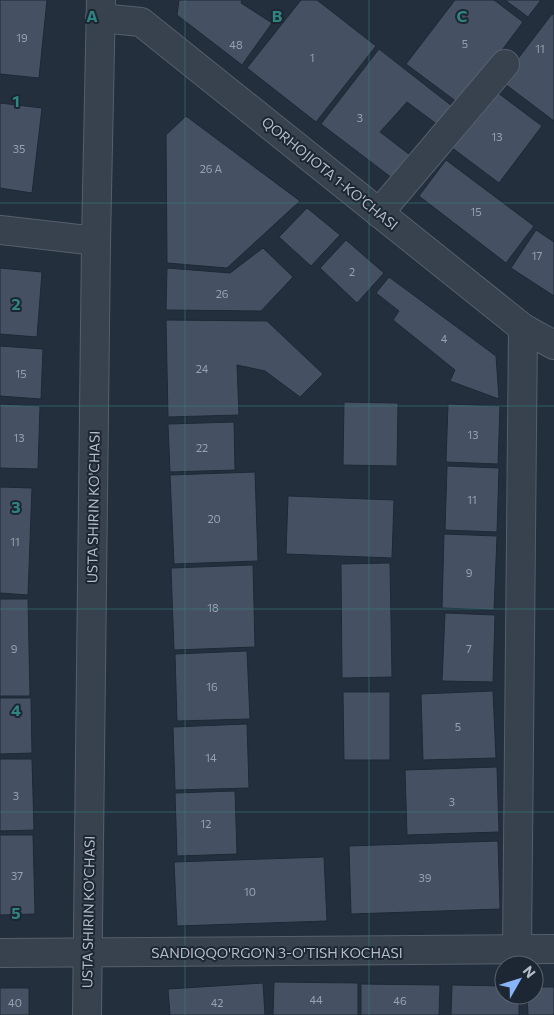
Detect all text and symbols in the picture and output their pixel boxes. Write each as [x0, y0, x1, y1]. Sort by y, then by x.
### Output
text: A [86, 6, 98, 25]
text: B [272, 6, 283, 25]
text: C [457, 6, 468, 25]
house number: 19 [16, 31, 28, 44]
house number: 5 [462, 37, 468, 50]
house number: 48 [229, 38, 243, 51]
house number: 11 [535, 42, 545, 55]
house number: 1 [310, 51, 314, 64]
text: 1 [12, 91, 20, 110]
house number: 3 [357, 111, 363, 124]
street label: QORHOJIOTA 1-KO'CHASI [259, 113, 401, 233]
house number: 13 [492, 130, 502, 143]
house number: 35 [13, 142, 25, 155]
house number: 26 A [200, 162, 223, 175]
house number: 15 [470, 205, 482, 218]
house number: 17 [532, 249, 542, 262]
house number: 2 [349, 265, 355, 278]
house number: 26 [216, 287, 229, 300]
text: 2 [11, 294, 21, 313]
house number: 4 [441, 332, 448, 345]
house number: 24 [196, 362, 209, 375]
house number: 15 [15, 367, 27, 380]
house number: 13 [468, 428, 478, 441]
house number: 13 [14, 431, 24, 444]
street label: USTA SHIRIN KO'CHASI [83, 431, 103, 583]
house number: 22 [196, 441, 208, 454]
house number: 11 [467, 493, 477, 506]
text: 3 [11, 497, 21, 516]
house number: 20 [207, 512, 221, 525]
house number: 11 [10, 535, 20, 548]
house number: 9 [466, 566, 473, 579]
house number: 18 [207, 601, 219, 614]
house number: 9 [11, 642, 18, 655]
house number: 7 [466, 642, 472, 655]
house number: 16 [206, 680, 218, 693]
text: 4 [11, 700, 21, 719]
house number: 5 [455, 720, 461, 733]
house number: 14 [205, 751, 217, 764]
house number: 3 [13, 789, 19, 802]
house number: 3 [449, 795, 455, 808]
house number: 12 [201, 817, 211, 830]
street label: USTA SHIRIN KO'CHASI [78, 836, 98, 988]
house number: 37 [11, 869, 23, 882]
house number: 39 [419, 871, 432, 884]
house number: 10 [244, 885, 256, 898]
text: 5 [11, 903, 21, 922]
street label: SANDIQQO'RGO'N 3-O'TISH KOCHASI [151, 944, 403, 961]
north arrow [494, 955, 544, 1005]
text: N [520, 962, 539, 981]
house number: 44 [309, 993, 323, 1006]
house number: 46 [393, 994, 407, 1007]
house number: 40 [8, 996, 22, 1009]
house number: 42 [211, 996, 223, 1009]

